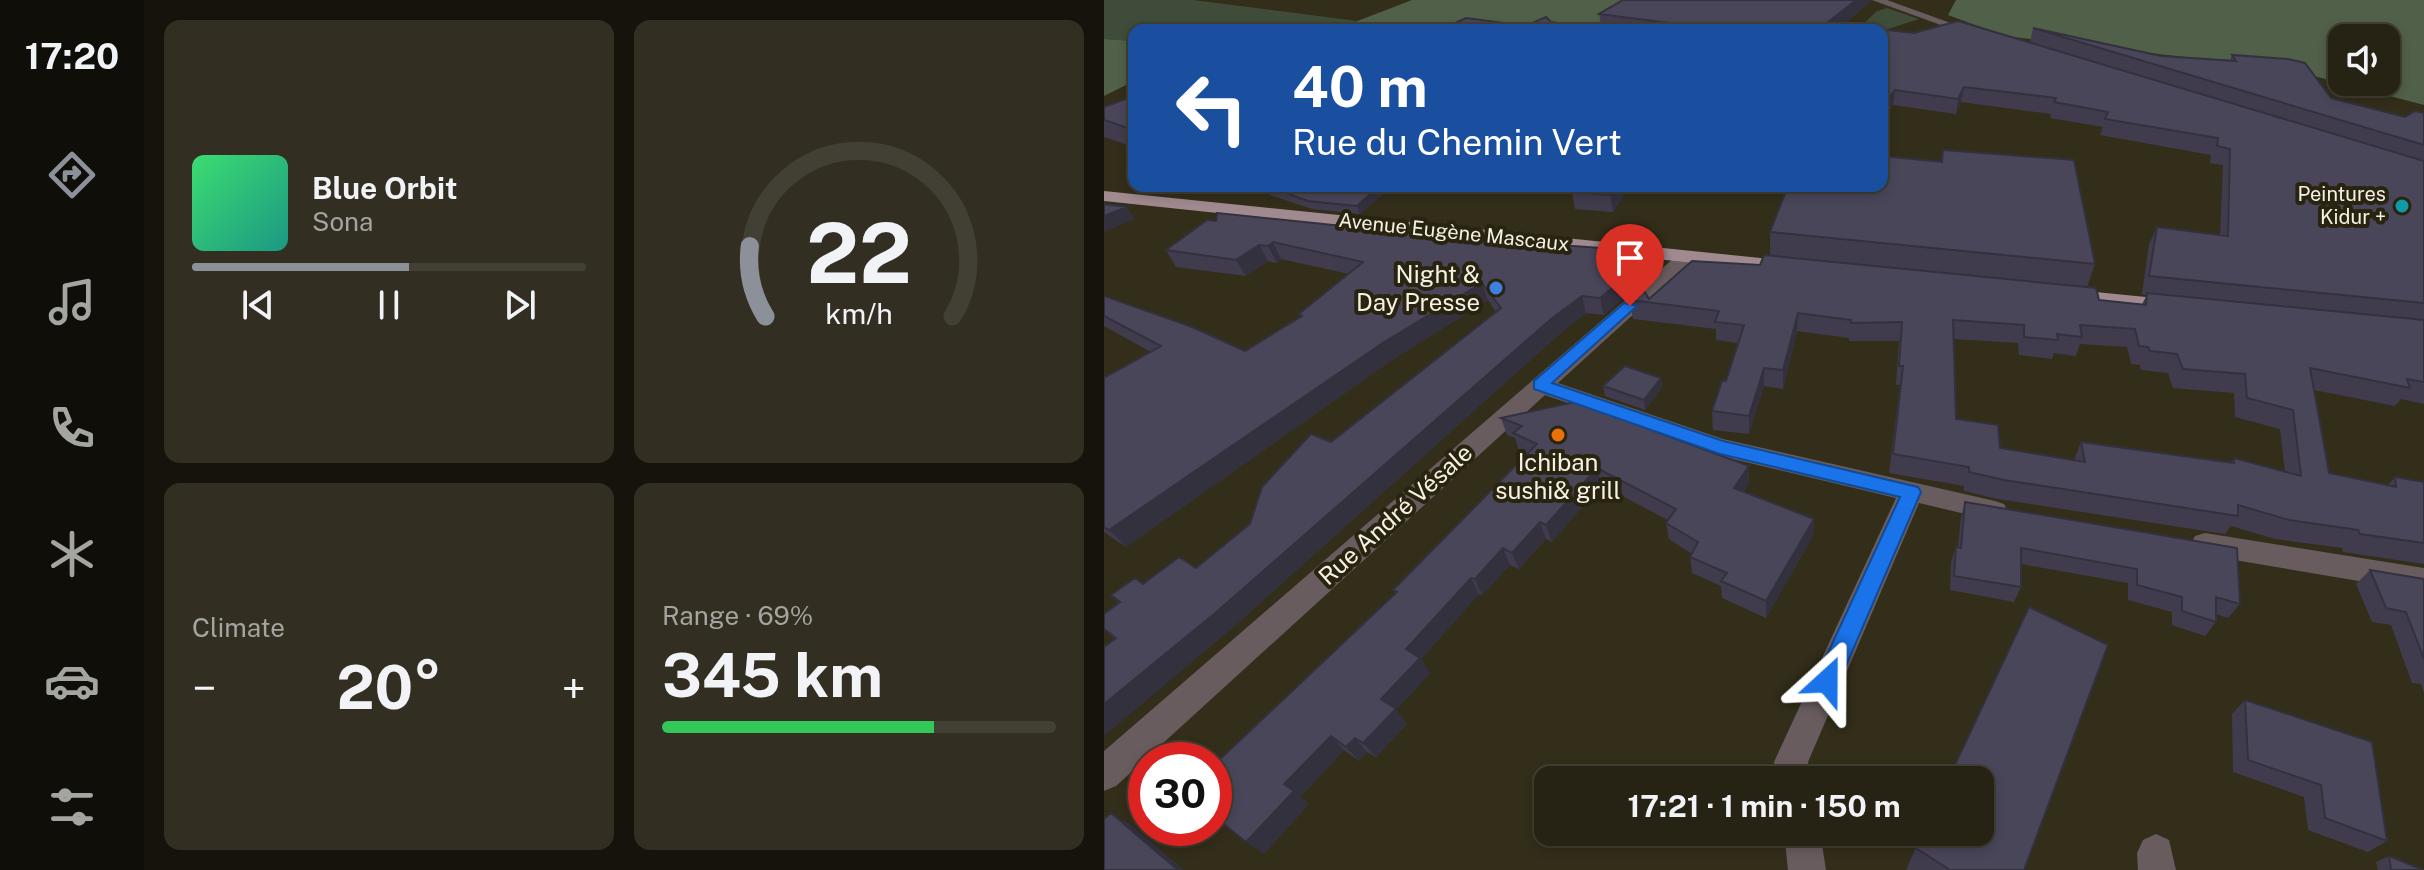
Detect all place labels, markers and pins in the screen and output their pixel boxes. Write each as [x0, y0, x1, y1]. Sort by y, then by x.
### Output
place label: Peintures Kidur + [2297, 182, 2386, 229]
marker: Peintures Kidur + [2393, 197, 2411, 215]
pin [1596, 224, 1664, 306]
place label: Night & Day Presse [1356, 260, 1480, 316]
marker: Night & Day Presse [1487, 279, 1505, 297]
marker: Ichiban sushi& grill [1549, 426, 1567, 444]
place label: Ichiban sushi& grill [1495, 448, 1621, 504]

